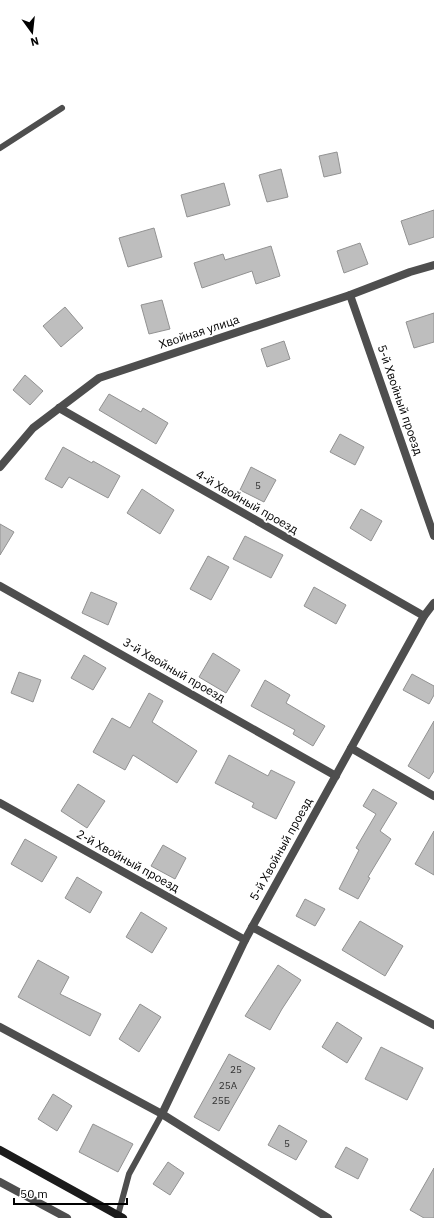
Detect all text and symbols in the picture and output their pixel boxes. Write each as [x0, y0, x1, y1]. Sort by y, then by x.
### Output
north arrow [12, 12, 52, 52]
text: N [29, 34, 40, 49]
street label: Хвойная улица [157, 311, 242, 352]
street label: 5-й Хвойный проезд [375, 343, 426, 457]
street label: 4-й Хвойный проезд [193, 466, 301, 537]
house number: 5 [255, 479, 261, 492]
street label: 3-й Хвойный проезд [120, 634, 228, 705]
street label: 5-й Хвойный проезд [246, 795, 315, 903]
street label: 2-й Хвойный проезд [74, 826, 182, 895]
house number: 25 [230, 1063, 242, 1076]
house number: 25А [219, 1079, 238, 1092]
house number: 25Б [212, 1094, 230, 1107]
house number: 5 [284, 1137, 290, 1150]
scale bar [14, 1180, 127, 1206]
text: 50 m [20, 1186, 48, 1201]

